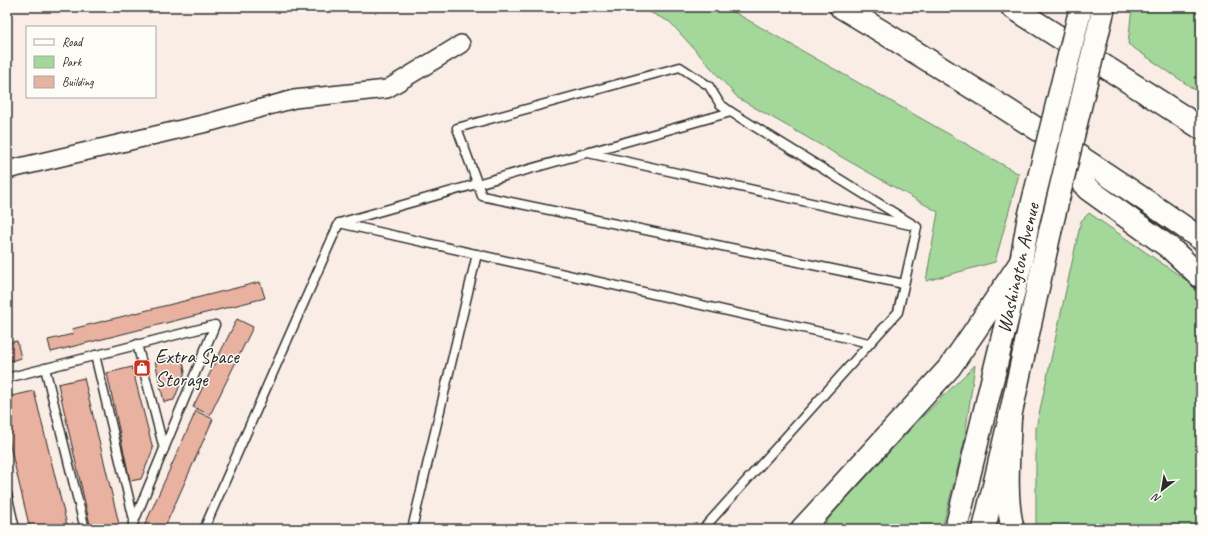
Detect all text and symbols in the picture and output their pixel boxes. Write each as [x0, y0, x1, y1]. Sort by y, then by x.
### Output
legend [26, 26, 156, 98]
text: Road [62, 34, 84, 50]
text: Park [62, 54, 83, 70]
text: Building [62, 74, 94, 90]
street label: Washington Avenue [991, 199, 1045, 335]
place label: Extra Space Storage [155, 344, 240, 392]
shop icon: Extra Space Storage [132, 358, 152, 378]
north arrow [1142, 470, 1182, 510]
text: N [1148, 490, 1163, 506]

